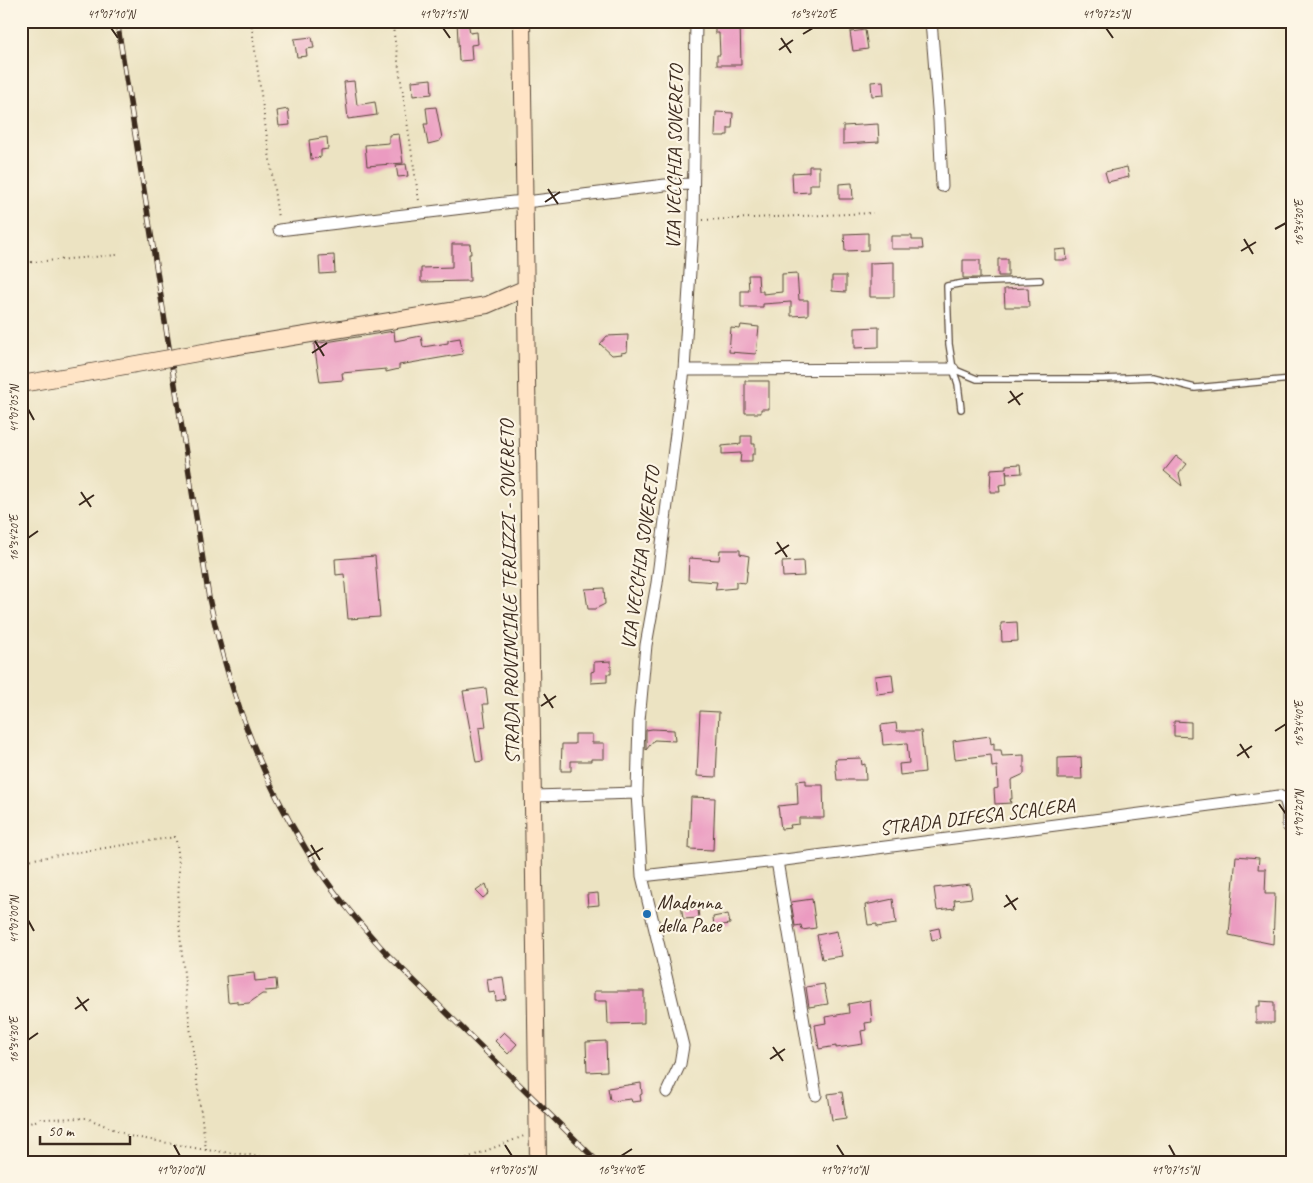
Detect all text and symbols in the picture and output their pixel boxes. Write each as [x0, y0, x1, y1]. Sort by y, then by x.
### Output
text: 41°07'10"N [87, 6, 136, 22]
text: 41°07'15"N [419, 6, 468, 22]
text: 16°34'20"E [790, 6, 838, 22]
text: 41°07'25"N [1082, 6, 1131, 22]
street label: VIA VECCHIA SOVERETO [660, 63, 689, 249]
text: 16°34'30"E [1291, 198, 1307, 246]
text: 41°07'05"N [6, 384, 22, 433]
street label: STRADA PROVINCIALE TERLIZZI - SOVERETO [494, 418, 525, 764]
street label: VIA VECCHIA SOVERETO [615, 463, 666, 651]
text: 16°34'20"E [6, 513, 22, 561]
text: 16°34'40"E [1291, 699, 1307, 747]
text: 41°07'20"N [1291, 789, 1307, 838]
street label: STRADA DIFESA SCALERA [878, 792, 1077, 841]
place label: Madonna della Pace [657, 890, 723, 938]
text: 41°07'00"N [6, 895, 22, 944]
marker: Madonna della Pace [641, 908, 653, 920]
text: 16°34'30"E [6, 1015, 22, 1063]
scale bar [40, 1113, 130, 1145]
text: 50 m [48, 1122, 75, 1141]
text: 41°07'00"N [156, 1162, 205, 1178]
text: 41°07'05"N [488, 1162, 537, 1178]
text: 16°34'40"E [598, 1162, 646, 1178]
text: 41°07'10"N [820, 1162, 869, 1178]
text: 41°07'15"N [1151, 1162, 1200, 1178]

